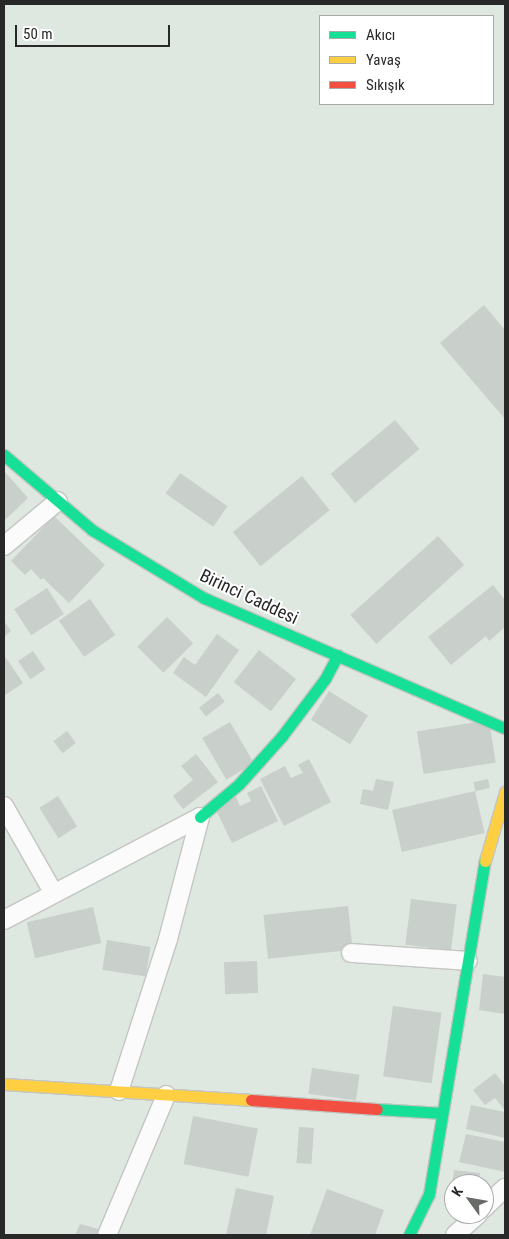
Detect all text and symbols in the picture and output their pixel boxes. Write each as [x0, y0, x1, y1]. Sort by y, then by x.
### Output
scale bar [18, 15, 172, 47]
legend [319, 15, 494, 105]
text: 50 m [23, 25, 53, 43]
text: Akıcı [366, 26, 395, 44]
text: Yavaş [366, 51, 401, 69]
text: Sıkışık [366, 76, 405, 94]
street label: Birinci Caddesi [196, 565, 302, 629]
north arrow [444, 1174, 494, 1224]
text: K [448, 1184, 466, 1199]

